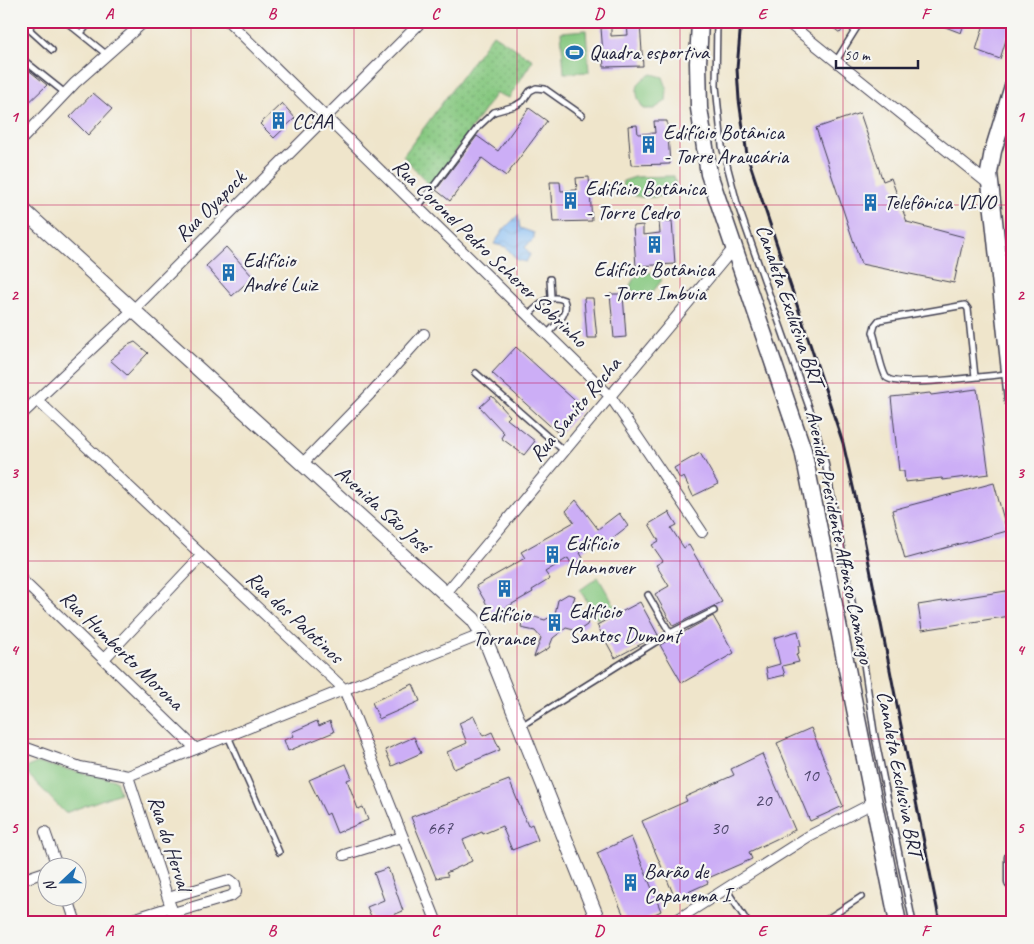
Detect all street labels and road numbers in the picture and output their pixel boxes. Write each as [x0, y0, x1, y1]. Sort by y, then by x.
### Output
street label: Rua Coronel Pedro Scherer Sobrinho [387, 153, 594, 354]
street label: Rua Oyapock [169, 164, 252, 247]
street label: Canaleta Exclusiva BRT [750, 221, 832, 394]
street label: Rua Sanito Rocha [524, 350, 628, 467]
street label: Avenida Presidente Affonso Camargo [800, 408, 880, 668]
street label: Avenida São José [330, 459, 438, 561]
street label: Rua dos Palotinos [241, 565, 350, 670]
street label: Rua Humberto Morona [55, 585, 190, 717]
street label: Canaleta Exclusiva BRT [871, 689, 930, 865]
street label: Rua do Herval [143, 792, 199, 897]

